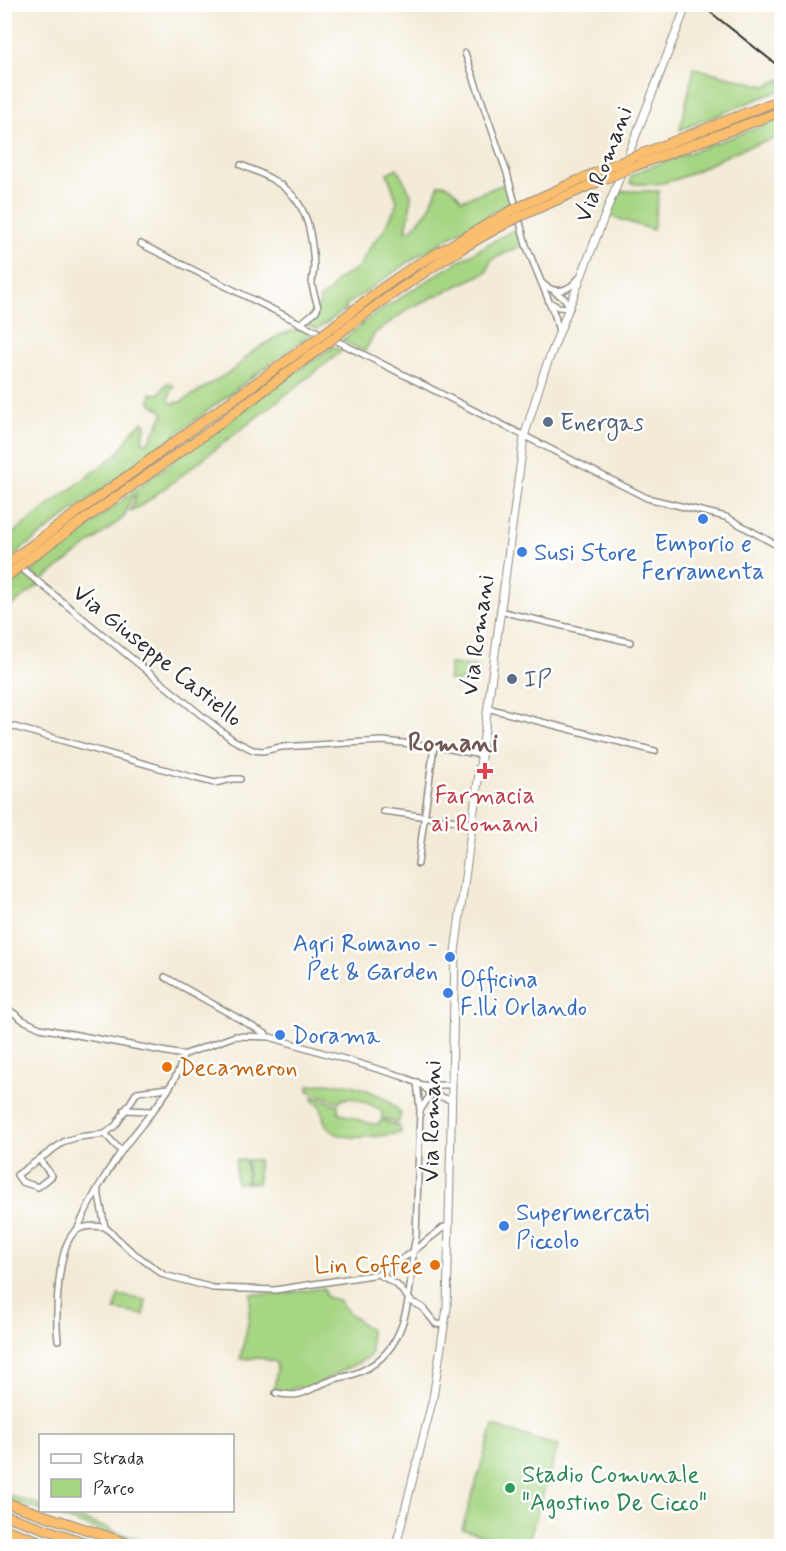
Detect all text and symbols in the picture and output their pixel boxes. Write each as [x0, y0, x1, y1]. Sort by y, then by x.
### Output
street label: Via Romani [568, 102, 641, 227]
place label: Energas [560, 408, 644, 441]
marker: Energas [541, 415, 555, 429]
marker: Emporio e Ferramenta [696, 512, 710, 526]
place label: Emporio e Ferramenta [641, 529, 765, 588]
place label: Susi Store [534, 538, 637, 569]
marker: Susi Store [515, 545, 529, 559]
street label: Via Romani [455, 573, 502, 698]
street label: Via Giuseppe Castiello [65, 578, 249, 734]
place label: IP [524, 665, 552, 696]
marker: IP [505, 672, 519, 686]
district label: Romani [408, 727, 498, 761]
marker: Farmacia ai Romani [478, 764, 492, 778]
place label: Farmacia ai Romani [431, 781, 539, 840]
place label: Agri Romano - Pet & Garden [293, 929, 438, 988]
marker: Agri Romano - Pet & Garden [443, 950, 457, 964]
place label: Officina F.lli Orlando [460, 965, 587, 1024]
marker: Officina F.lli Orlando [441, 986, 455, 1000]
place label: Dorama [292, 1021, 381, 1052]
marker: Dorama [273, 1028, 287, 1042]
place label: Decameron [179, 1053, 298, 1084]
marker: Decameron [160, 1060, 174, 1074]
street label: Via Romani [416, 1060, 449, 1182]
place label: Supermercati Piccolo [516, 1198, 649, 1257]
marker: Supermercati Piccolo [497, 1219, 511, 1233]
place label: Lin Coffee [314, 1251, 423, 1282]
marker: Lin Coffee [428, 1258, 442, 1272]
legend [39, 1434, 234, 1512]
text: Strada [93, 1447, 144, 1471]
place label: Stadio Comunale "Agostino De Cicco" [522, 1460, 707, 1519]
text: Parco [93, 1477, 134, 1501]
marker: Stadio Comunale "Agostino De Cicco" [503, 1481, 517, 1495]

